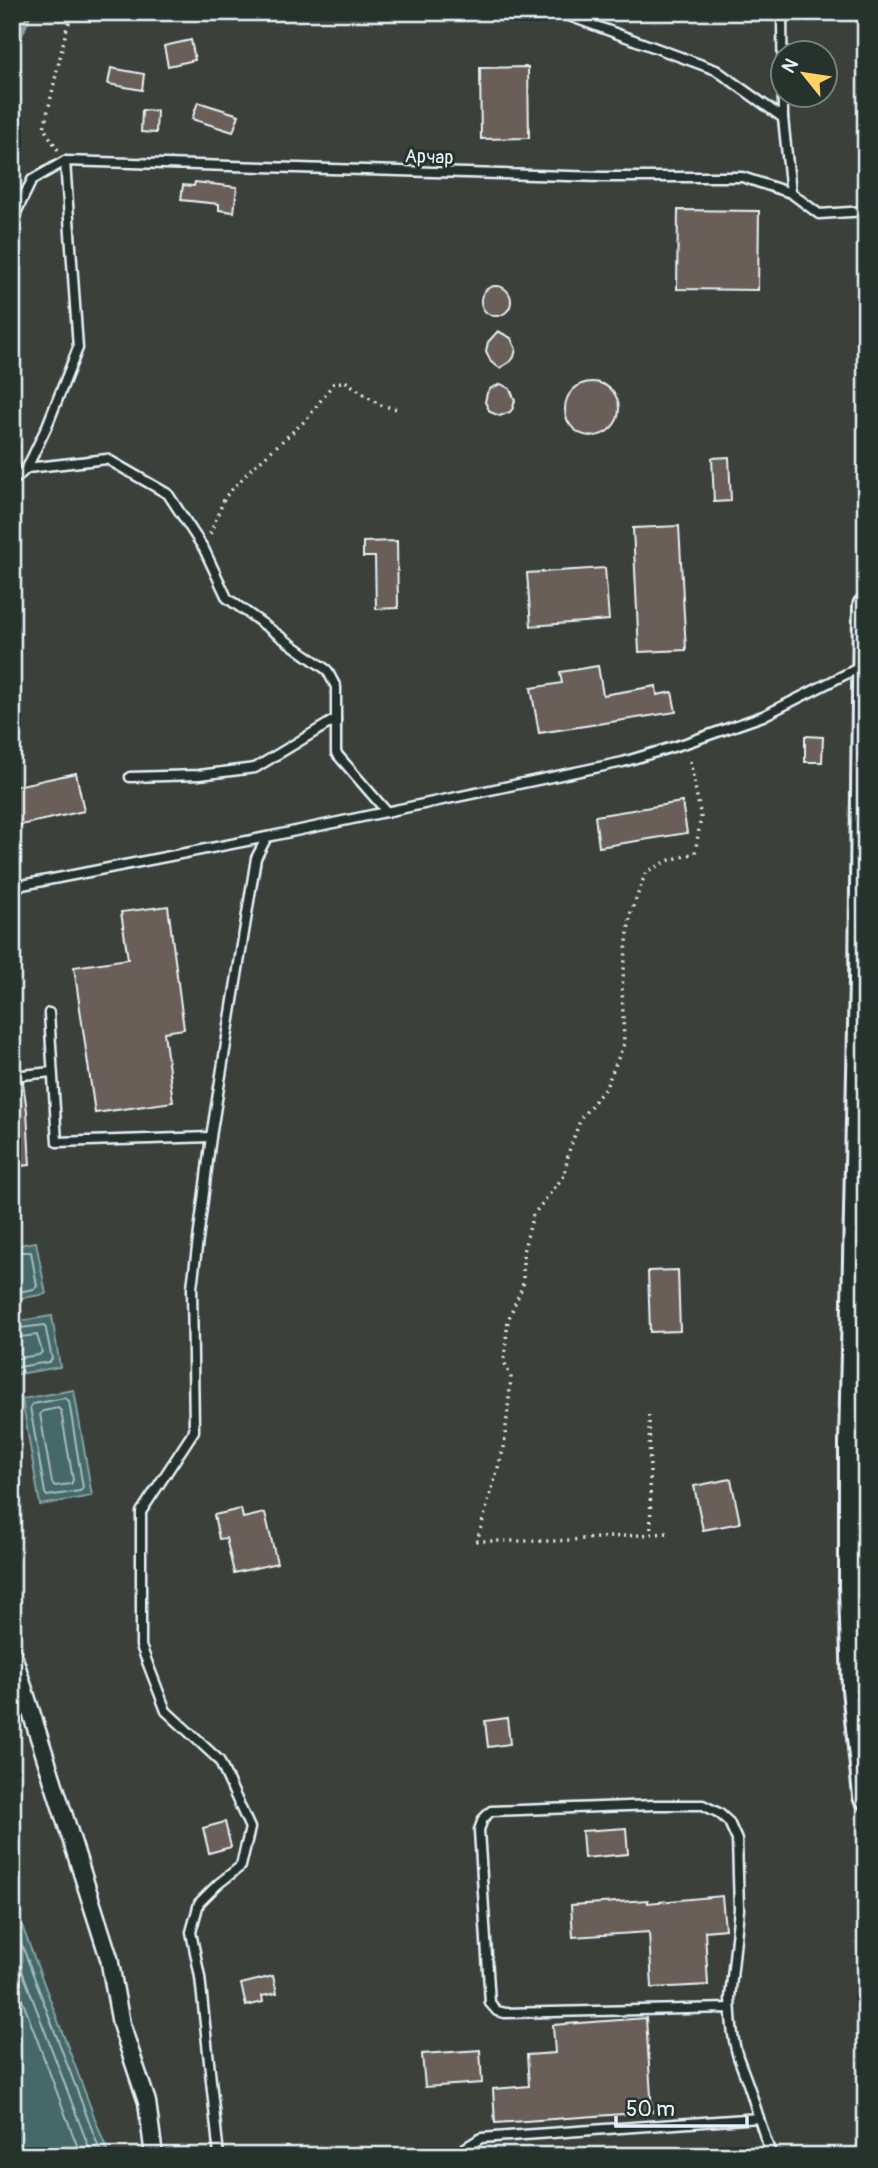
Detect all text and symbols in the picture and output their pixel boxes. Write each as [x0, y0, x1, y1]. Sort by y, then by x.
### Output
north arrow [770, 38, 840, 108]
text: N [777, 54, 804, 78]
street label: Арчар [404, 144, 454, 170]
scale bar [616, 2084, 747, 2128]
text: 50 m [626, 2096, 675, 2123]

